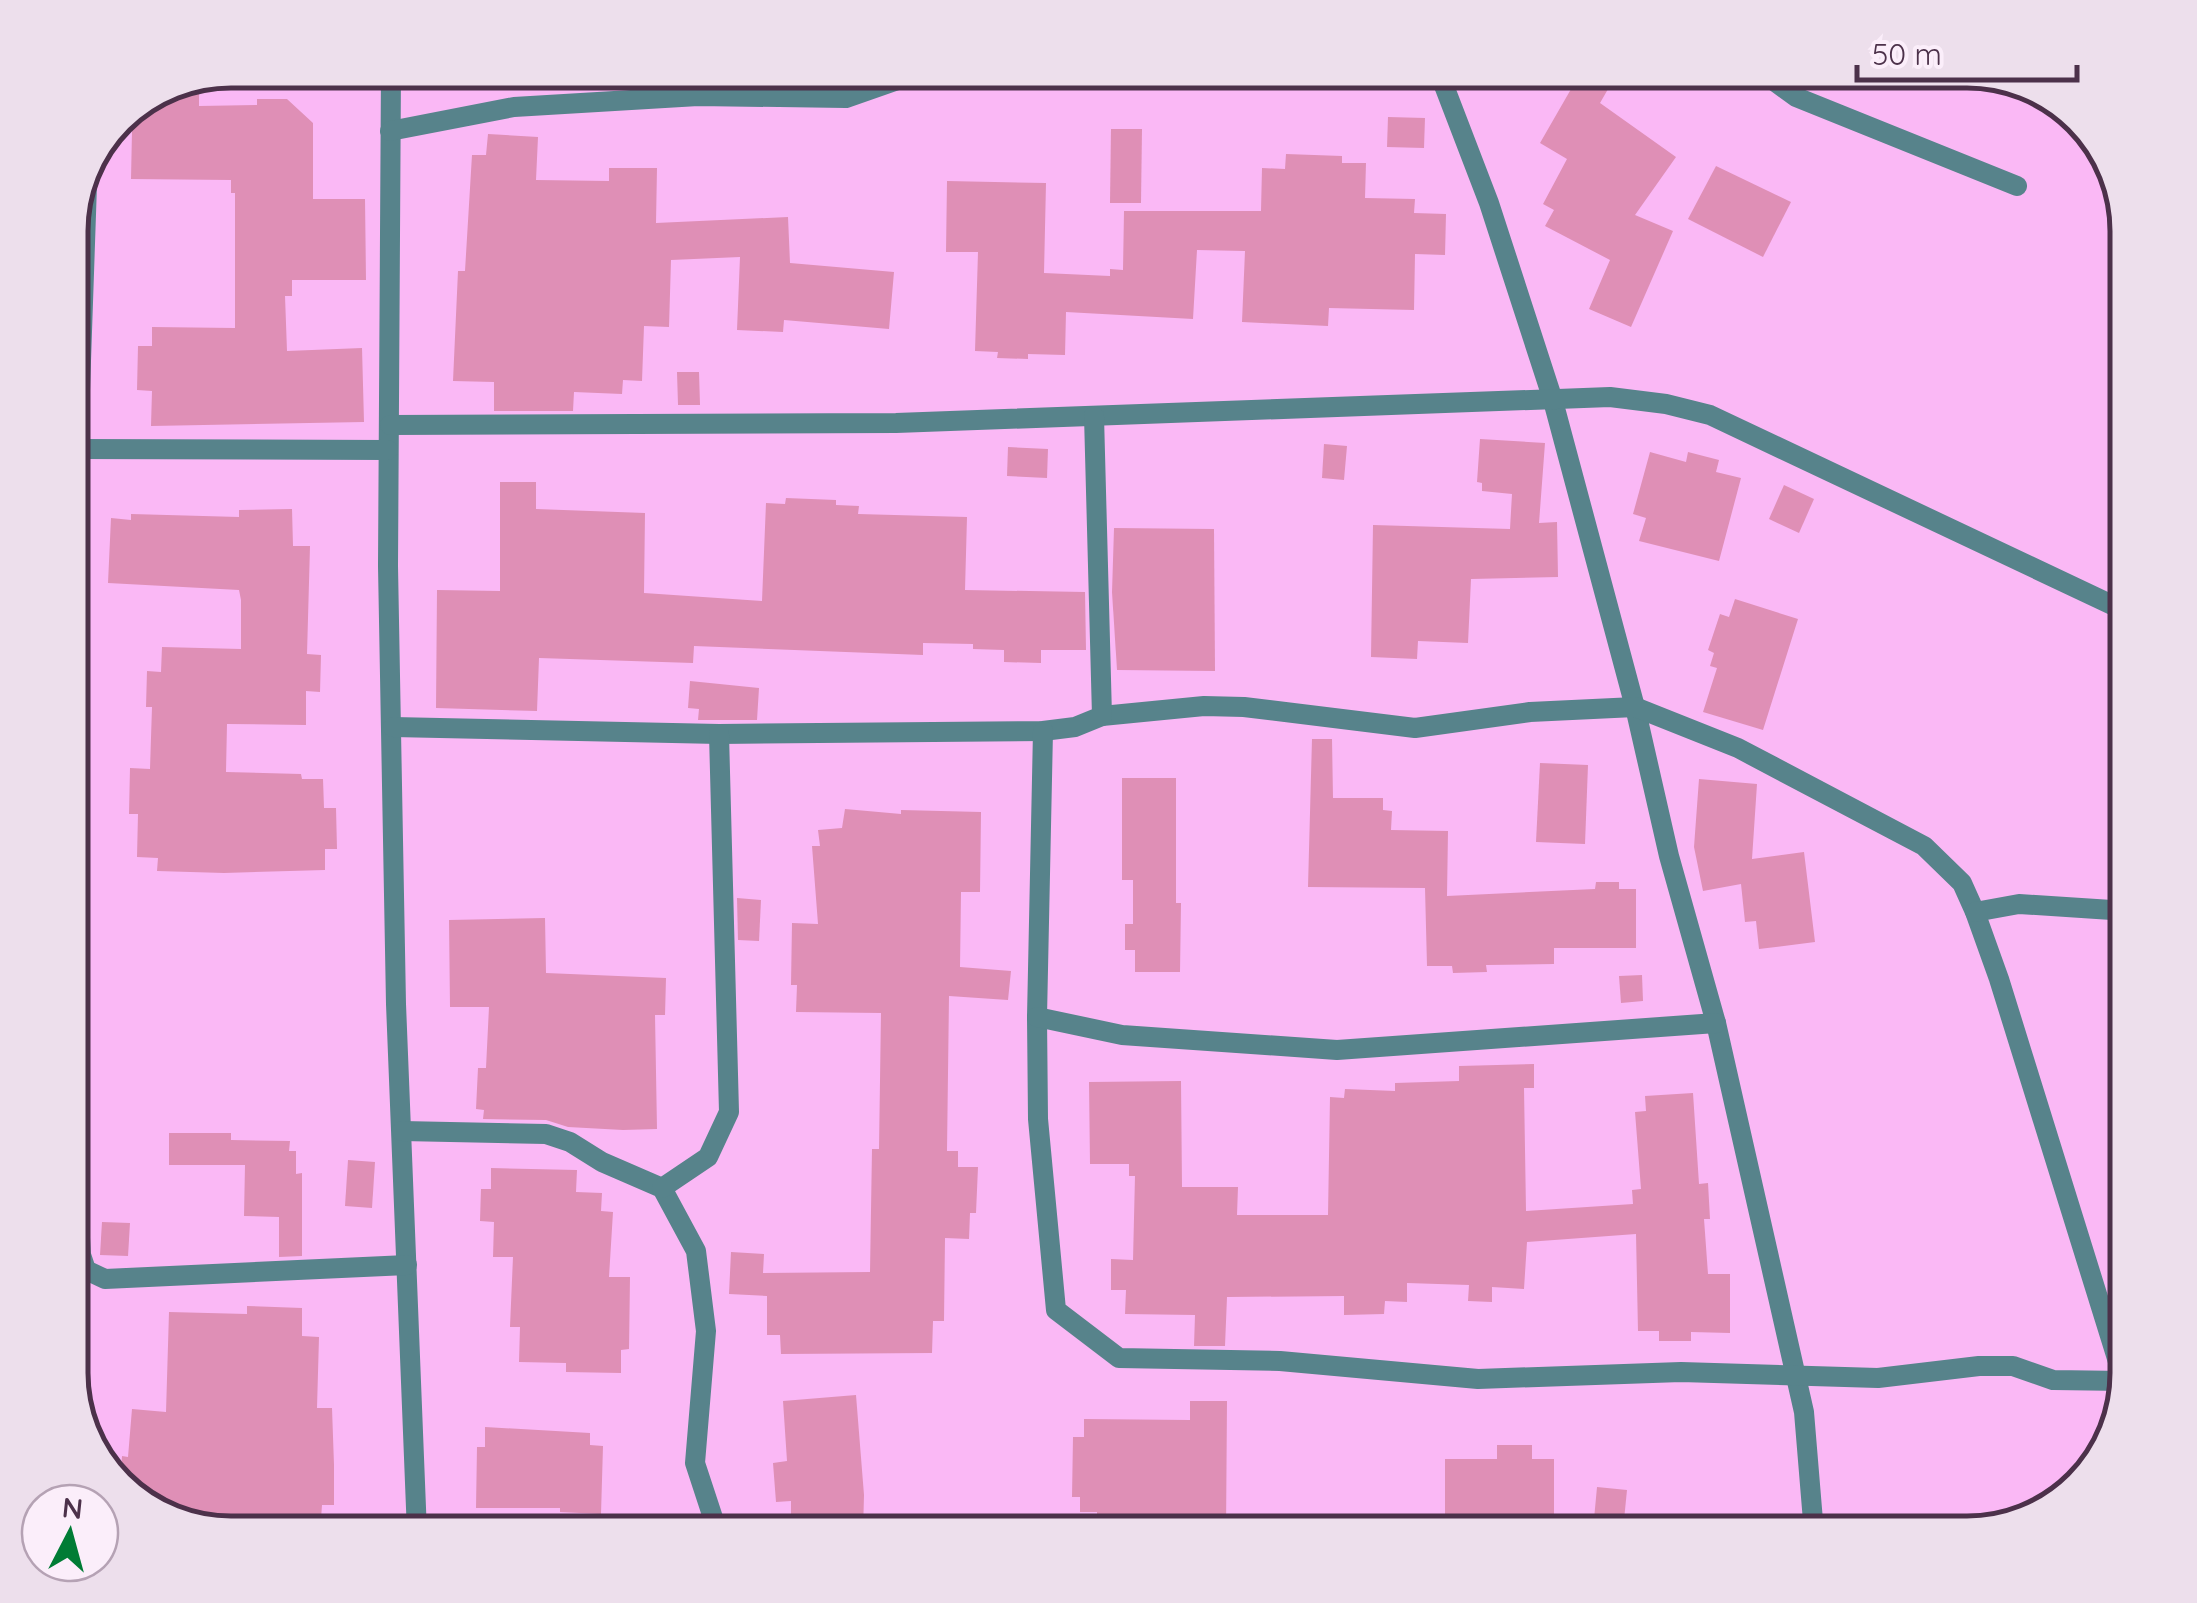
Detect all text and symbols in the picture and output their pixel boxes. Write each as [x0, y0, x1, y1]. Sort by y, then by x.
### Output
scale bar [1857, 20, 2077, 82]
text: 50 m [1872, 35, 1942, 73]
north arrow [20, 1483, 120, 1583]
text: N [61, 1489, 85, 1526]

